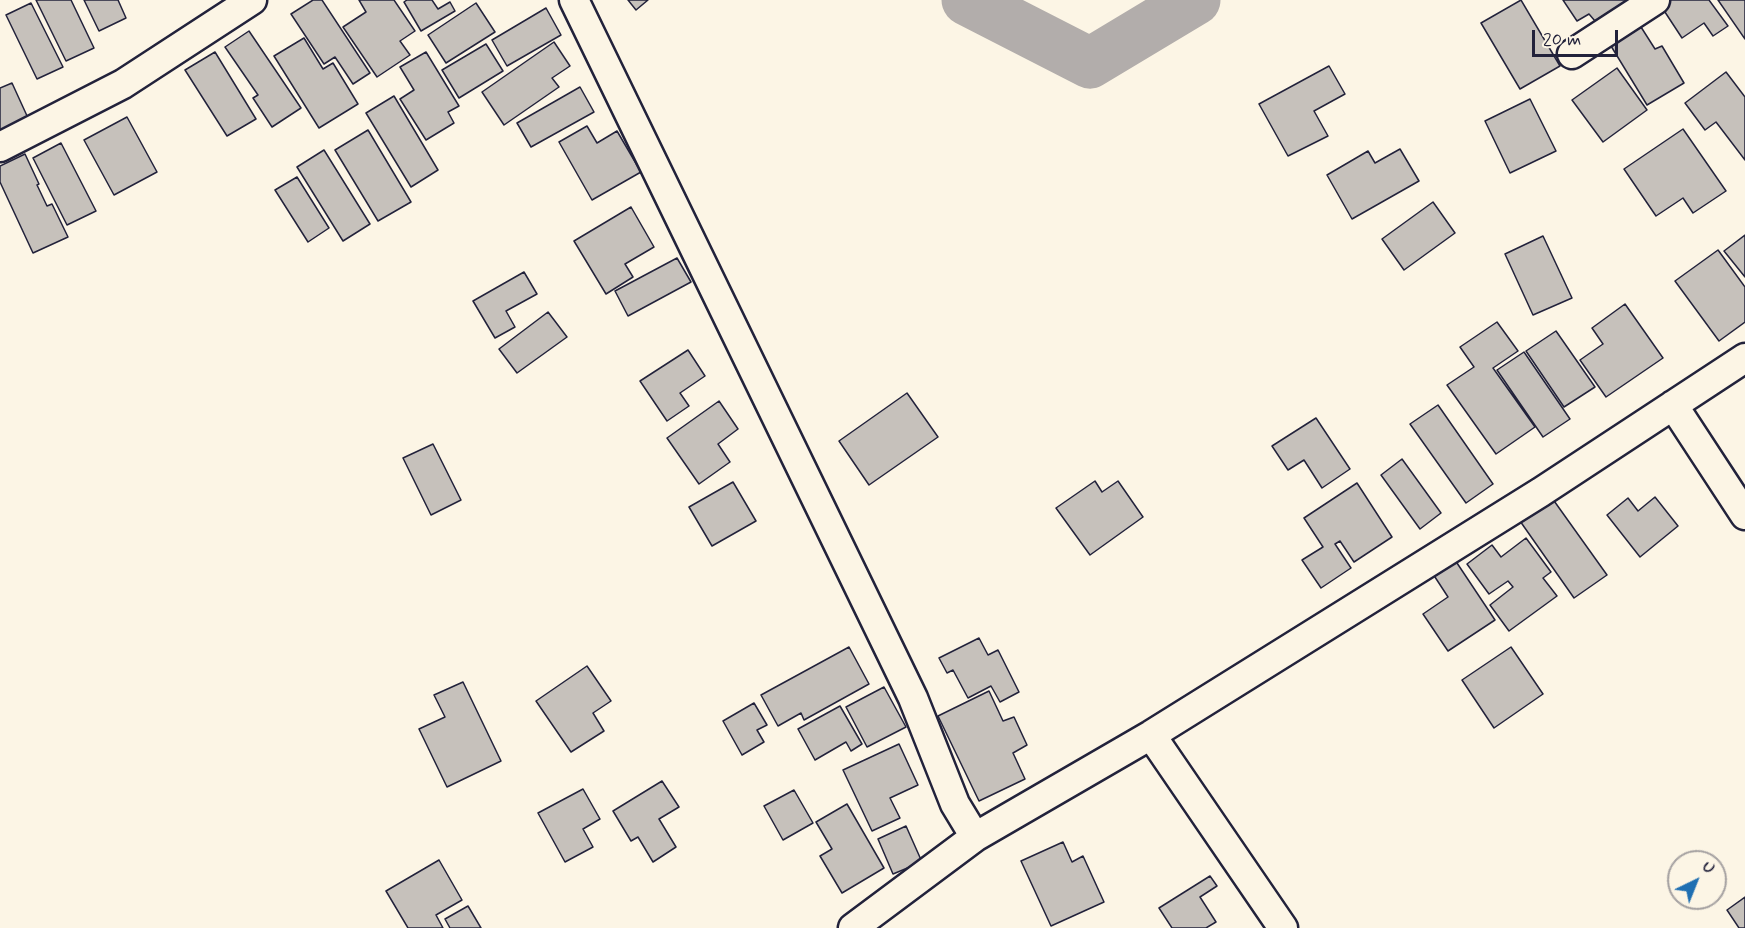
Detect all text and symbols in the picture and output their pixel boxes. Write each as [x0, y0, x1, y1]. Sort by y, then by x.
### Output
scale bar [1535, 18, 1620, 56]
text: 20 m [1543, 28, 1581, 52]
north arrow [1667, 850, 1727, 910]
text: U [1697, 857, 1719, 879]

